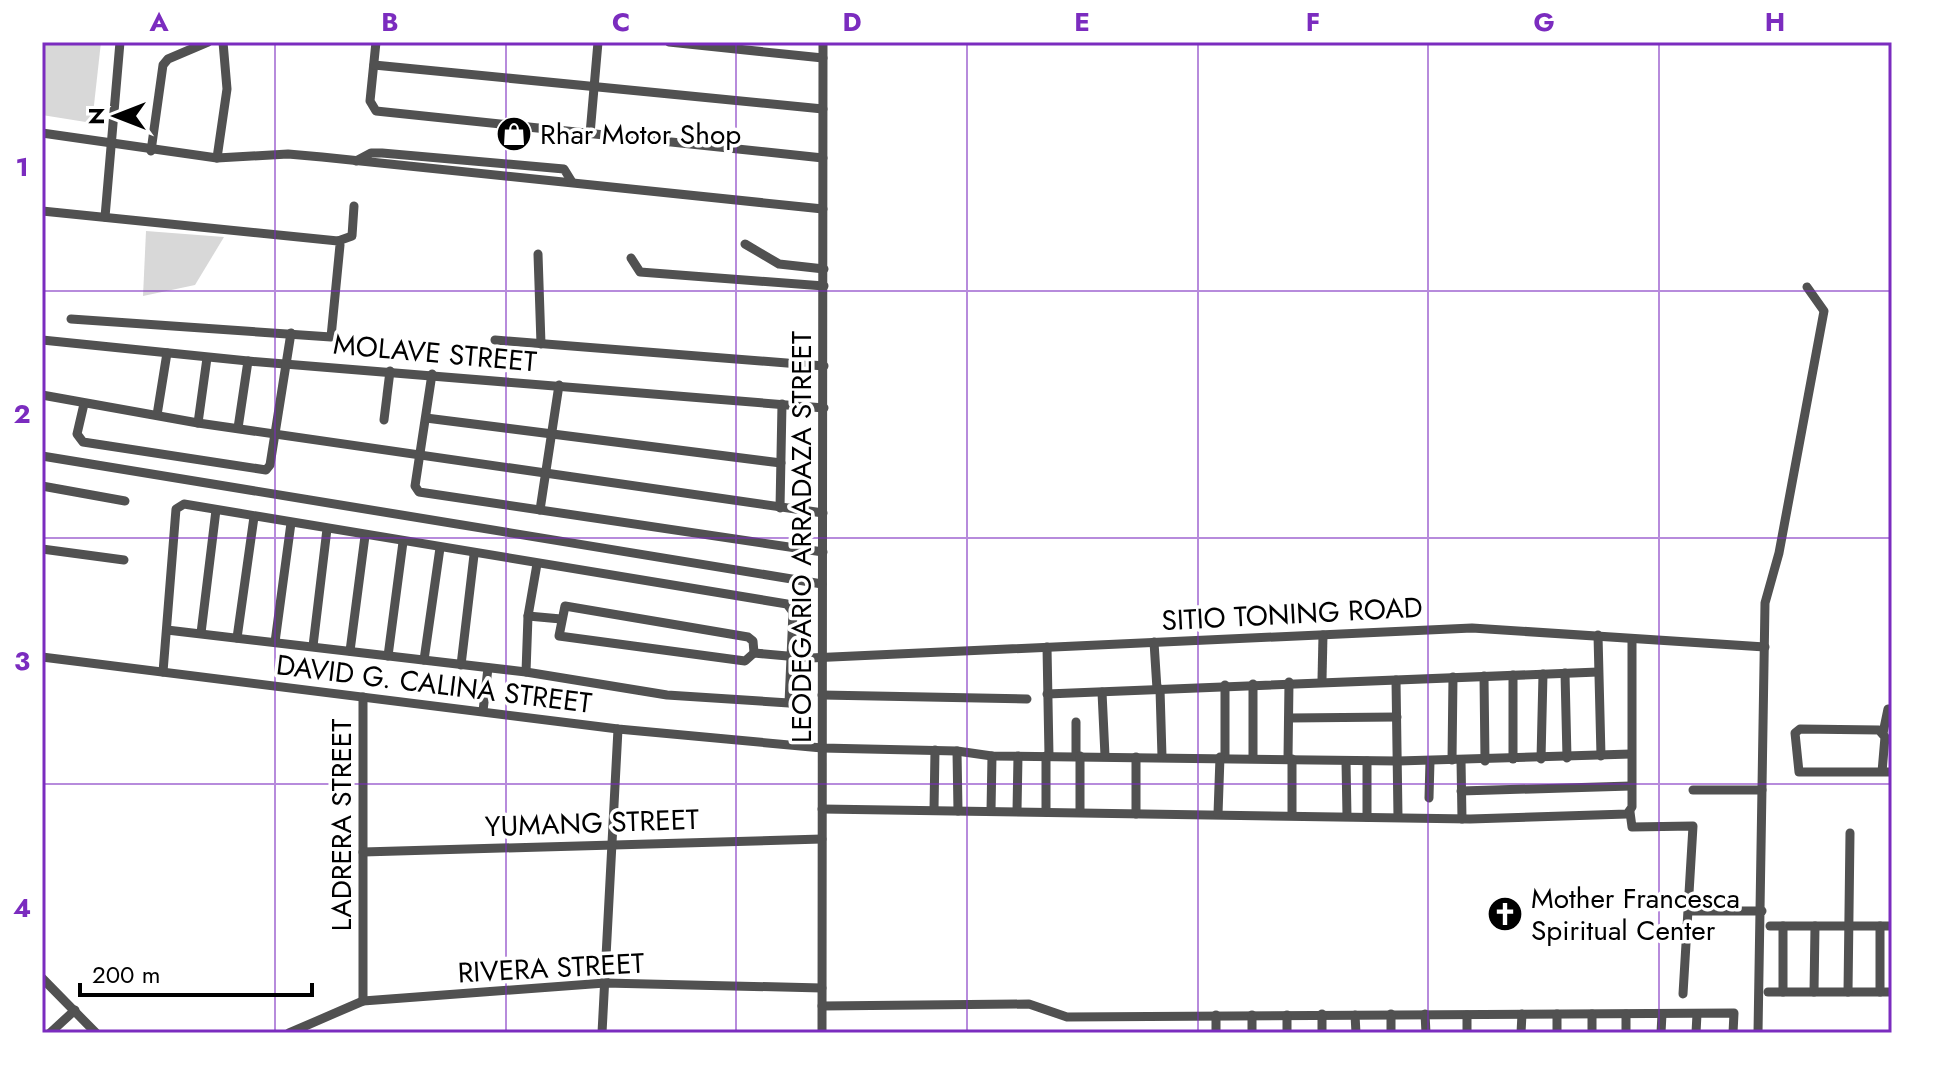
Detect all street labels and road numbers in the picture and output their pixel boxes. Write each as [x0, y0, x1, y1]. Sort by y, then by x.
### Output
street label: MOLAVE STREET [332, 324, 538, 382]
street label: LEODEGARIO ARRADAZA STREET [781, 331, 822, 743]
street label: SITIO TONING ROAD [1161, 587, 1423, 641]
street label: DAVID G. CALINA STREET [274, 644, 594, 724]
street label: LADRERA STREET [321, 719, 362, 931]
street label: YUMANG STREET [484, 799, 700, 847]
street label: RIVERA STREET [457, 943, 645, 993]

